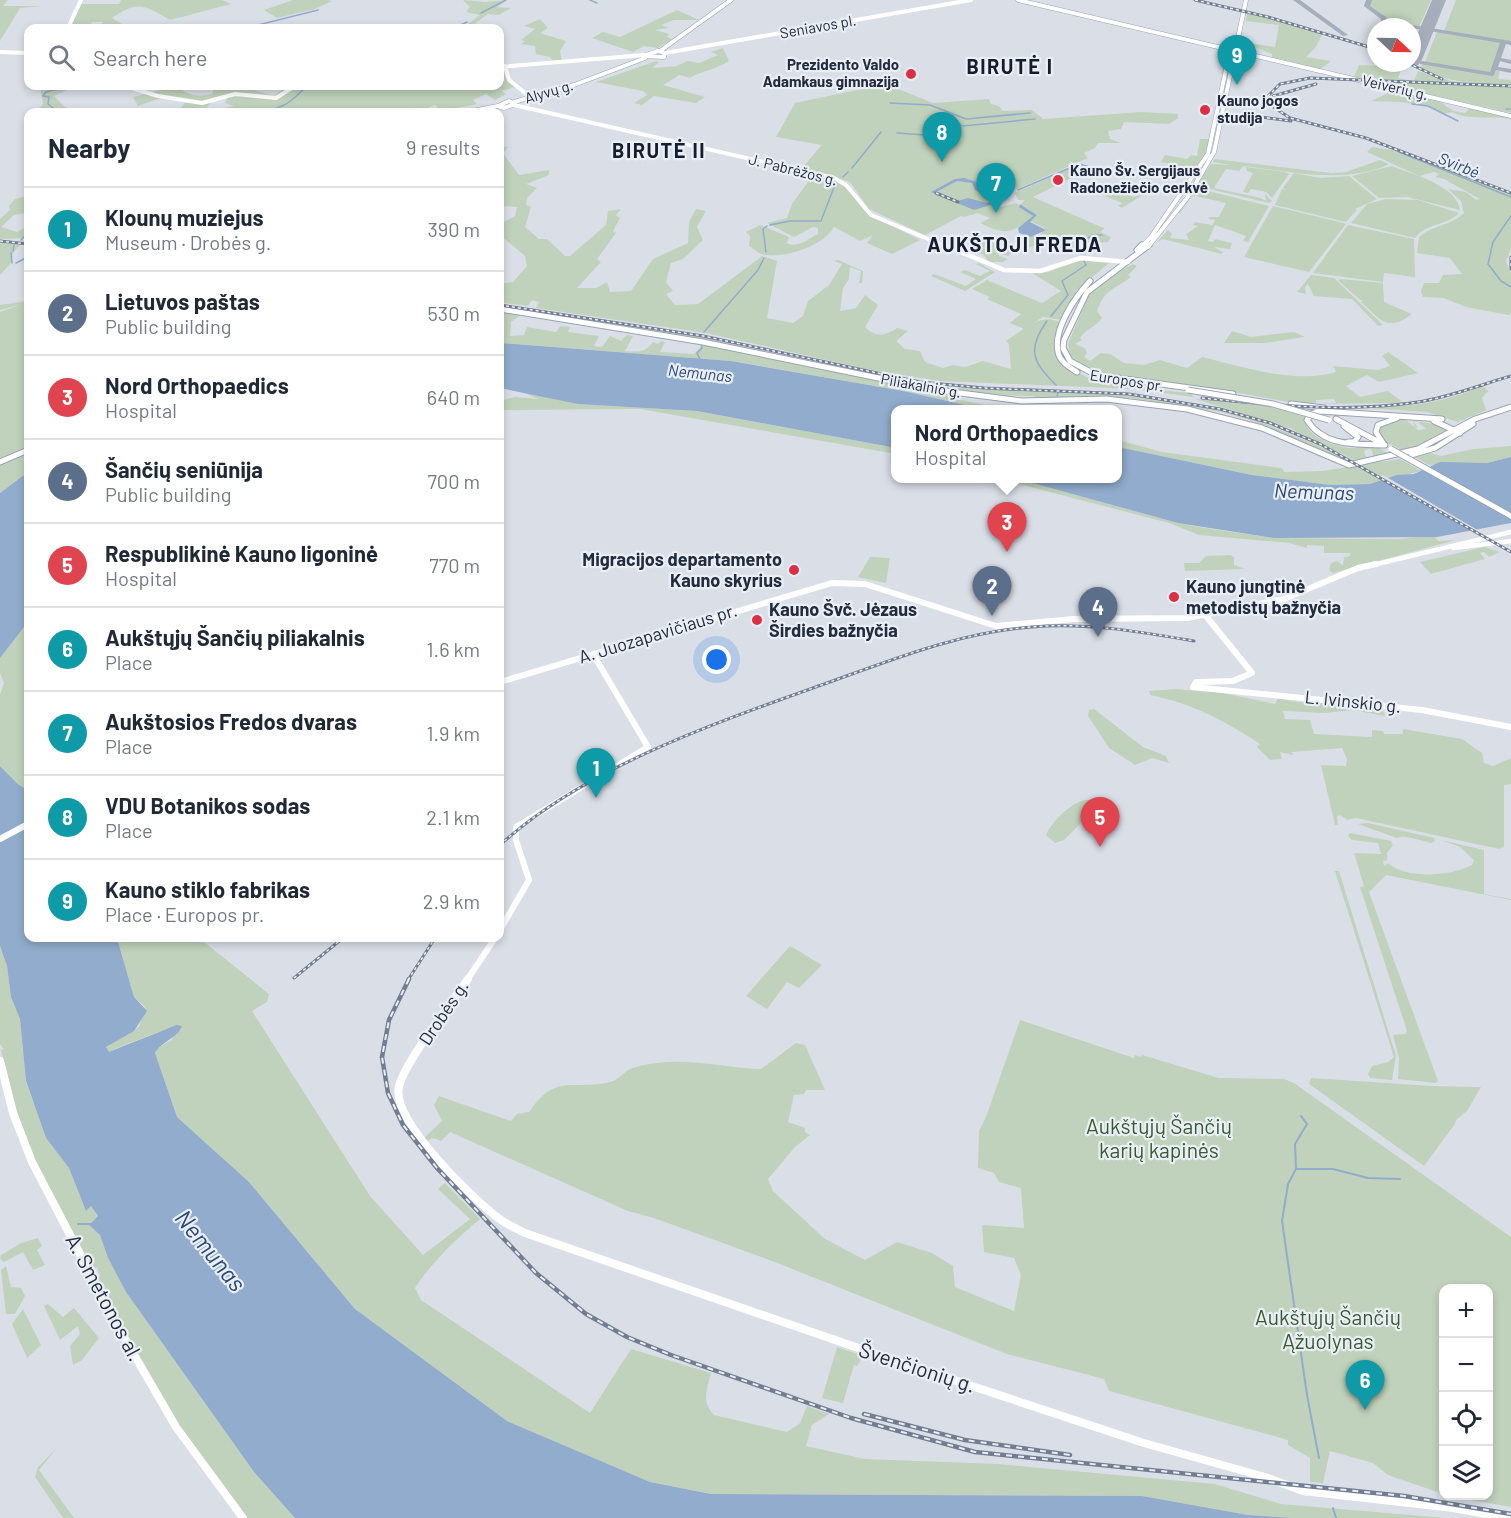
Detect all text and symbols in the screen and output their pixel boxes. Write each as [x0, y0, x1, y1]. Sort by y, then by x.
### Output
street label: Seniavos pl. [778, 10, 858, 42]
north arrow [1367, 18, 1421, 72]
search box [24, 24, 504, 90]
pin: 9 [1218, 36, 1256, 85]
icon: search [45, 41, 78, 74]
text: Search here [93, 44, 207, 70]
district label: BIRUTĖ I [966, 54, 1054, 78]
place label: Prezidento Valdo Adamkaus gimnazija [763, 55, 899, 90]
marker: Prezidento Valdo Adamkaus gimnazija [904, 67, 918, 81]
street label: Veiverių g. [1360, 71, 1430, 103]
street label: Alyvų g. [522, 76, 575, 107]
place label: Kauno jogos studija [1217, 91, 1299, 126]
marker: Kauno jogos studija [1198, 103, 1212, 117]
pin: 8 [922, 112, 962, 162]
text: Nearby [48, 132, 130, 163]
text: 9 results [406, 135, 480, 159]
district label: BIRUTĖ II [612, 138, 706, 162]
water label: Svirbė [1436, 148, 1483, 181]
street label: J. Pabrėžos g. [747, 149, 840, 189]
place label: Kauno Šv. Sergijaus Radonežiečio cerkvė [1070, 161, 1208, 196]
pin: 7 [976, 164, 1016, 213]
marker: Kauno Šv. Sergijaus Radonežiečio cerkvė [1051, 173, 1065, 187]
text: Klounų muziejus [105, 204, 264, 230]
text: 1 [64, 217, 71, 241]
text: 390 m [427, 217, 480, 241]
text: Museum · Drobės g. [105, 230, 271, 254]
district label: AUKŠTOJI FREDA [927, 232, 1103, 256]
text: Lietuvos paštas [105, 288, 260, 314]
text: 2 [62, 301, 73, 325]
text: 530 m [428, 301, 480, 325]
text: Public building [105, 314, 231, 338]
water label: Nemunas [667, 360, 734, 385]
street label: Europos pr. [1089, 365, 1165, 395]
street label: Piliakalnio g. [880, 369, 963, 401]
text: Nord Orthopaedics [105, 372, 289, 398]
text: 3 [62, 385, 73, 409]
text: 640 m [427, 385, 480, 409]
text: Hospital [105, 398, 177, 422]
popup [891, 405, 1122, 483]
text: Nord Orthopaedics [915, 419, 1098, 445]
text: Hospital [915, 445, 986, 469]
text: Šančių seniūnija [105, 456, 263, 482]
text: 4 [61, 469, 74, 493]
text: 700 m [427, 469, 480, 493]
water label: Nemunas [1273, 478, 1355, 504]
text: Public building [105, 482, 231, 506]
pin: 3 [988, 502, 1026, 552]
text: Respublikinė Kauno ligoninė [105, 540, 378, 566]
place label: Migracijos departamento Kauno skyrius [582, 548, 782, 591]
text: 5 [62, 553, 73, 577]
text: 770 m [429, 553, 480, 577]
marker: Migracijos departamento Kauno skyrius [787, 563, 801, 577]
text: Hospital [105, 566, 177, 590]
pin: 2 [972, 566, 1012, 616]
place label: Kauno jungtinė metodistų bažnyčia [1186, 575, 1341, 618]
pin: 4 [1078, 588, 1118, 637]
marker: Kauno jungtinė metodistų bažnyčia [1167, 590, 1181, 604]
street label: A. Juozapavičiaus pr. [576, 598, 740, 668]
place label: Kauno Švč. Jėzaus Širdies bažnyčia [769, 598, 917, 641]
marker: Kauno Švč. Jėzaus Širdies bažnyčia [750, 613, 764, 627]
text: Aukštųjų Šančių piliakalnis [105, 624, 365, 650]
text: 6 [62, 637, 73, 661]
text: 1.6 km [427, 637, 480, 661]
your location [702, 645, 731, 674]
text: Place [105, 650, 153, 674]
street label: L. Ivinskio g. [1304, 685, 1402, 717]
text: Aukštosios Fredos dvaras [105, 708, 357, 734]
text: 7 [63, 721, 72, 745]
text: 1.9 km [426, 721, 480, 745]
text: Place [105, 734, 153, 758]
pin: 1 [576, 748, 616, 798]
text: VDU Botanikos sodas [105, 792, 310, 818]
pin: 5 [1080, 798, 1120, 847]
text: 8 [62, 805, 73, 829]
text: 2.1 km [426, 805, 480, 829]
text: Place [105, 818, 153, 842]
text: Kauno stiklo fabrikas [105, 876, 310, 902]
text: 9 [62, 889, 73, 913]
text: 2.9 km [423, 889, 480, 913]
text: Place · Europos pr. [105, 902, 264, 926]
street label: Drobės g. [414, 976, 473, 1049]
park label: Aukštųjų Šančių karių kapinės [1086, 1113, 1232, 1162]
water label: Nemunas [170, 1203, 253, 1297]
street label: A. Smetonos al. [61, 1229, 149, 1365]
map controls [1439, 1284, 1493, 1500]
button: + [1439, 1284, 1493, 1338]
park label: Aukštųjų Šančių Ąžuolynas [1255, 1304, 1401, 1353]
street label: Švenčionių g. [856, 1336, 979, 1397]
button: − [1439, 1338, 1493, 1392]
pin: 6 [1346, 1360, 1384, 1410]
button: locate [1439, 1392, 1493, 1446]
button: layers [1439, 1446, 1493, 1500]

